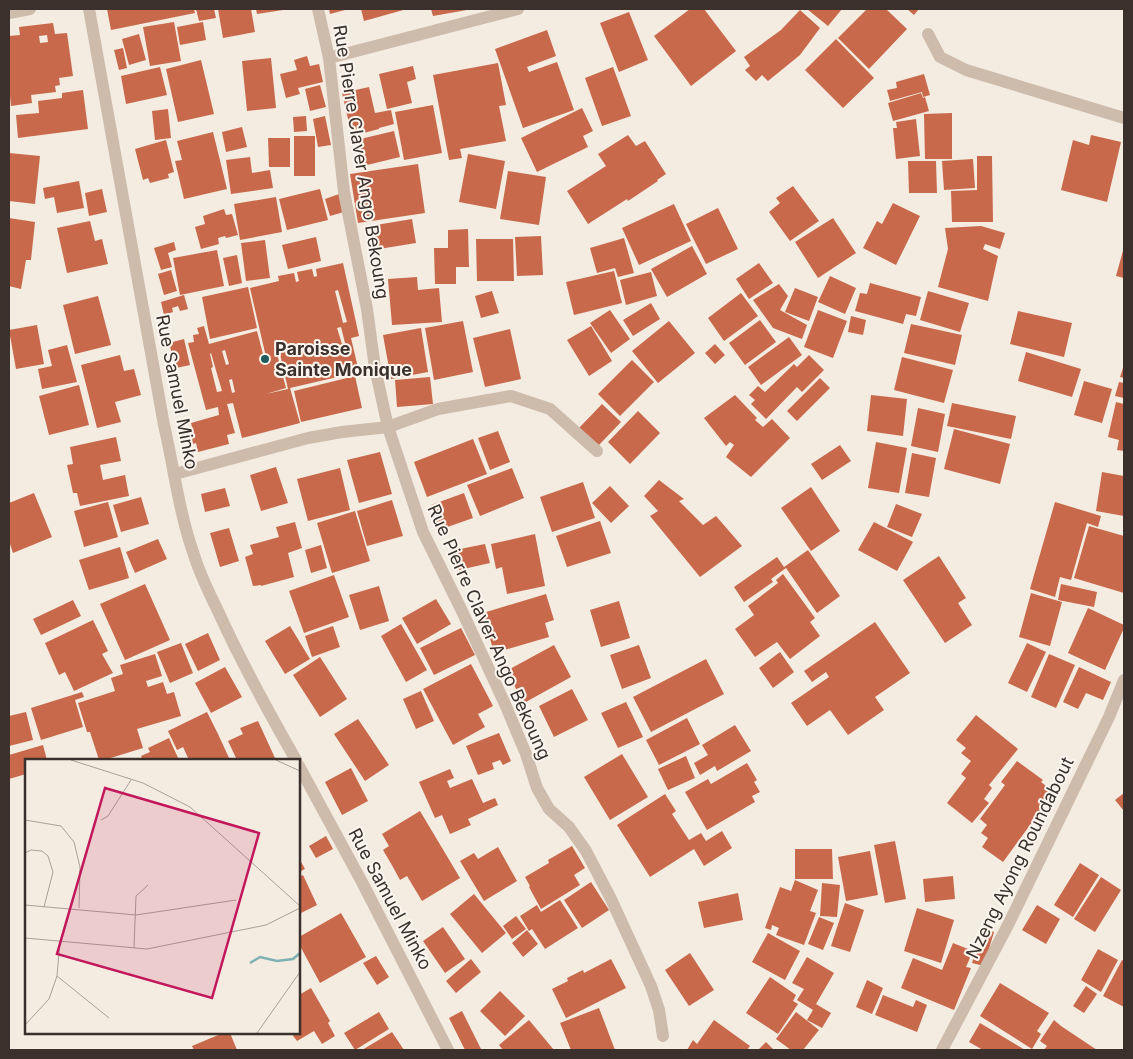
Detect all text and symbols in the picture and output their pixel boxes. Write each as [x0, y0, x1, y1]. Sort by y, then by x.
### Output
street label: Rue Pierre Claver Ango Bekoung [329, 23, 394, 301]
street label: Rue Samuel Minko [152, 313, 203, 471]
place label: Paroisse Sainte Monique [275, 338, 412, 380]
marker: Paroisse Sainte Monique [259, 353, 271, 365]
street label: Rue Pierre Claver Ango Bekoung [423, 501, 555, 763]
street label: Nzeng Ayong Roundabout [961, 753, 1078, 962]
inset map [25, 759, 300, 1034]
street label: Rue Samuel Minko [344, 824, 437, 973]

